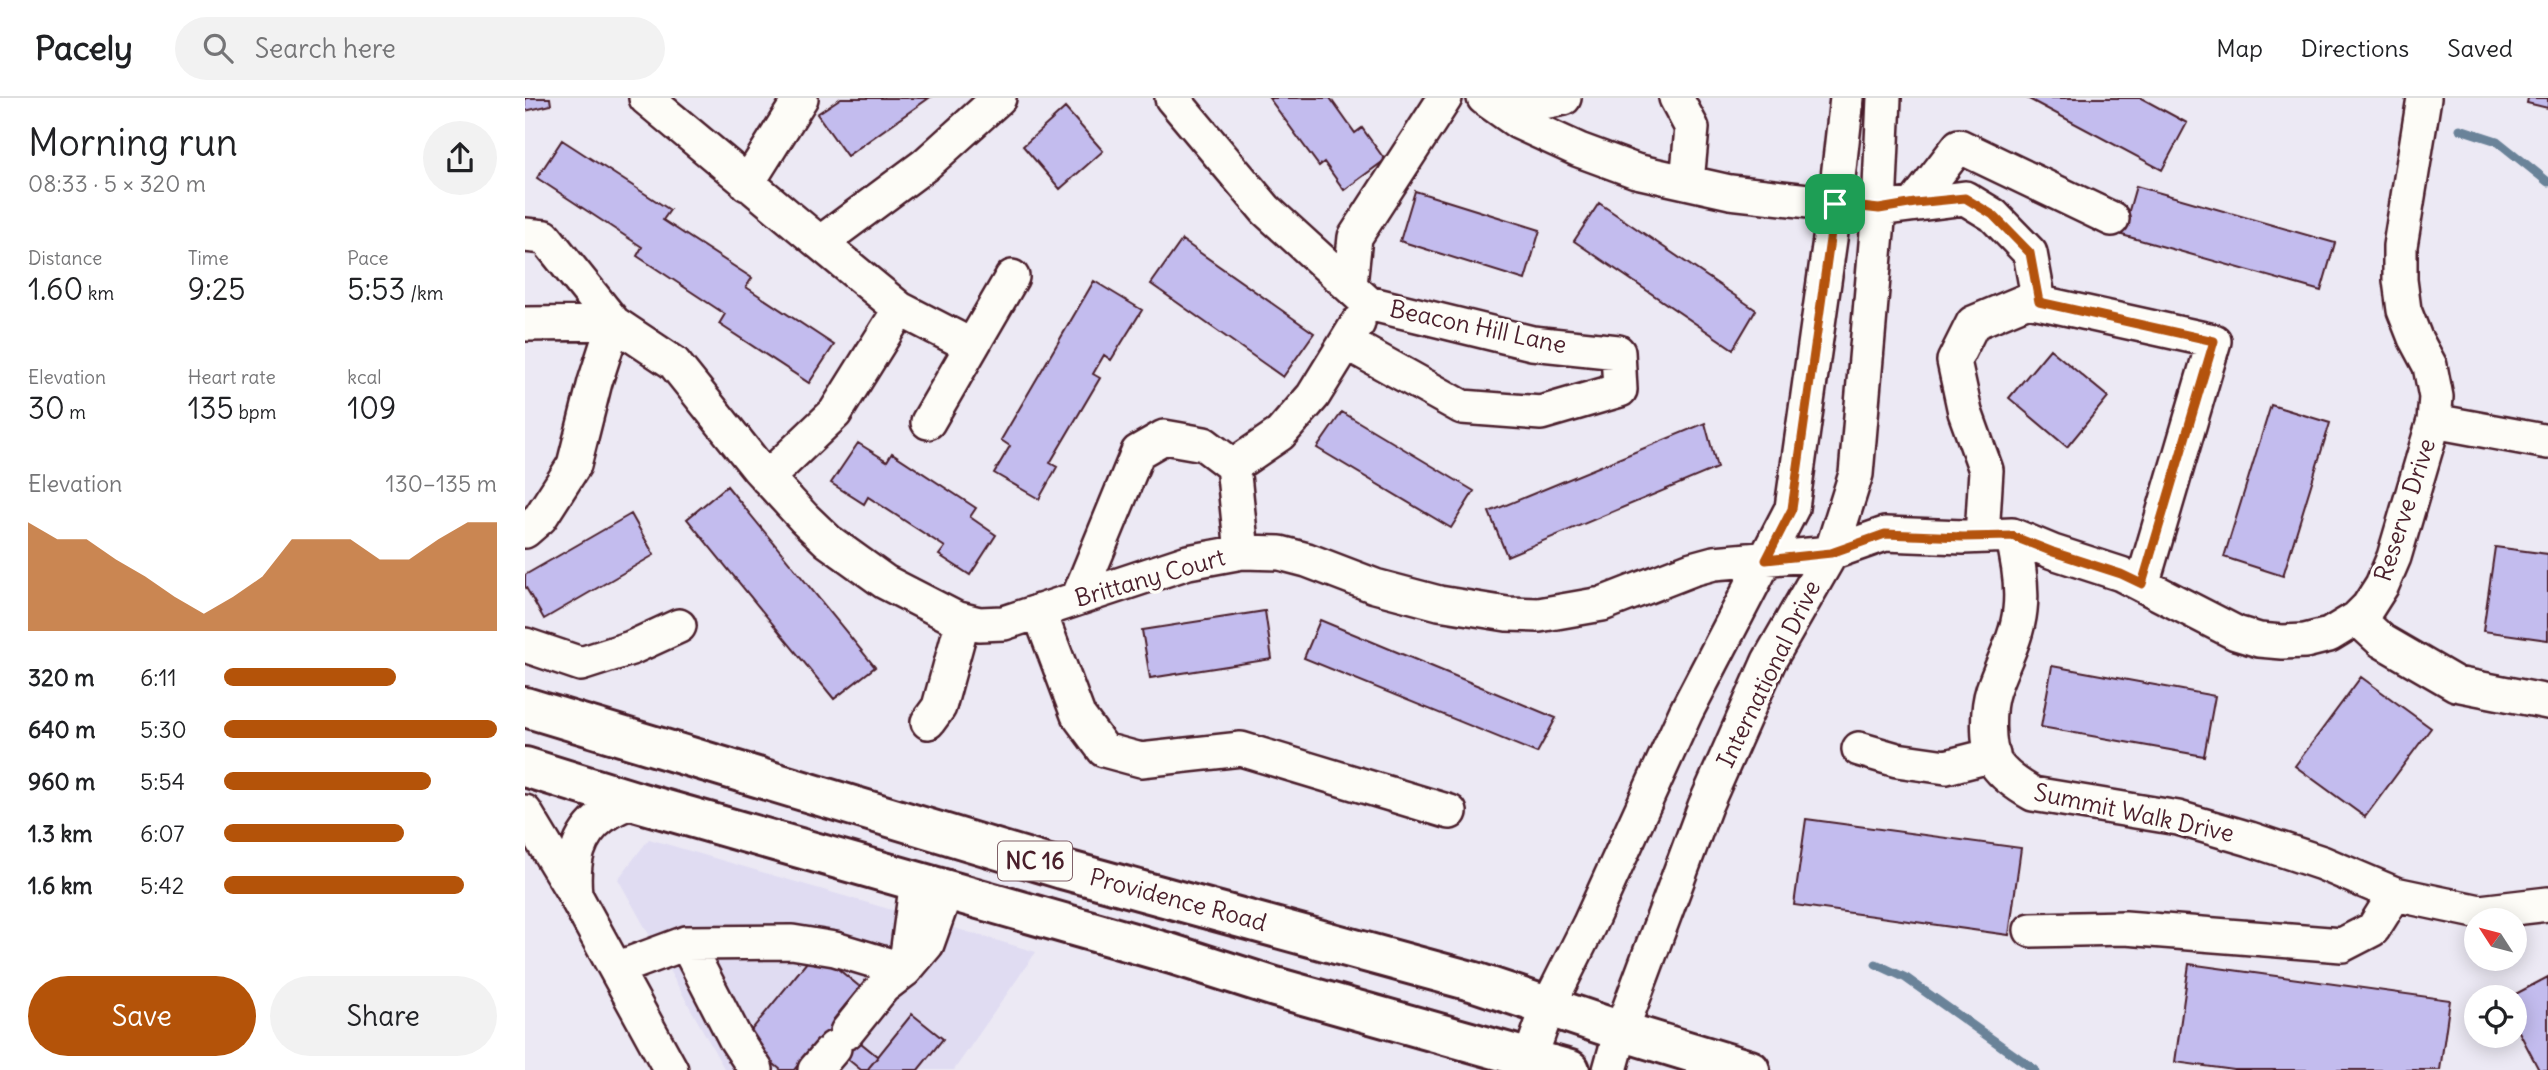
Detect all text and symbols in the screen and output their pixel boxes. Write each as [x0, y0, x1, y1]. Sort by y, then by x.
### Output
search box [175, 17, 665, 80]
text: Pacely [35, 27, 133, 69]
icon: search [199, 29, 237, 67]
text: Search here [255, 32, 396, 65]
text: Map [2216, 33, 2263, 63]
text: Directions [2301, 33, 2409, 63]
text: Saved [2447, 33, 2513, 63]
text: Morning run [28, 119, 238, 166]
button: share [423, 121, 497, 195]
text: 08:33 · 5 × 320 m [28, 169, 206, 198]
pin [1805, 174, 1865, 234]
icon: arrive [1816, 185, 1854, 223]
text: Distance [28, 246, 102, 270]
text: Time [188, 246, 229, 270]
text: Pace [347, 246, 389, 270]
text: 1.60 [28, 270, 83, 308]
text: 9:25 [188, 270, 245, 308]
text: 5:53 [347, 270, 406, 308]
text: km [83, 281, 114, 305]
text: /km [406, 281, 443, 305]
street label: Beacon Hill Lane [1387, 293, 1569, 359]
text: Elevation [28, 365, 106, 389]
text: Heart rate [188, 365, 276, 389]
text: kcal [347, 365, 382, 389]
text: 30 [28, 389, 65, 427]
text: 135 [188, 389, 234, 427]
text: 109 [347, 389, 396, 427]
text: m [65, 400, 86, 424]
text: bpm [234, 400, 276, 424]
street label: Reserve Drive [2367, 434, 2441, 585]
text: Elevation [28, 469, 122, 498]
text: 130–135 m [386, 469, 497, 498]
street label: Brittany Court [1071, 541, 1228, 613]
street label: International Drive [1710, 575, 1826, 772]
text: 320 m [28, 663, 94, 692]
text: 6:11 [140, 663, 177, 692]
text: 640 m [28, 715, 95, 744]
text: 5:30 [140, 715, 187, 744]
text: 960 m [28, 767, 95, 796]
text: 5:54 [140, 767, 185, 796]
street label: Summit Walk Drive [2032, 776, 2237, 848]
text: 1.3 km [28, 819, 92, 848]
text: 6:07 [140, 819, 185, 848]
road number: NC 16 [998, 842, 1072, 880]
street label: Providence Road [1086, 861, 1270, 937]
text: 1.6 km [28, 871, 93, 900]
text: 5:42 [140, 871, 184, 900]
north arrow [2464, 908, 2527, 971]
map controls [2464, 908, 2527, 1048]
button: Save [28, 976, 256, 1056]
button: Share [270, 976, 497, 1056]
button: locate [2464, 985, 2527, 1048]

